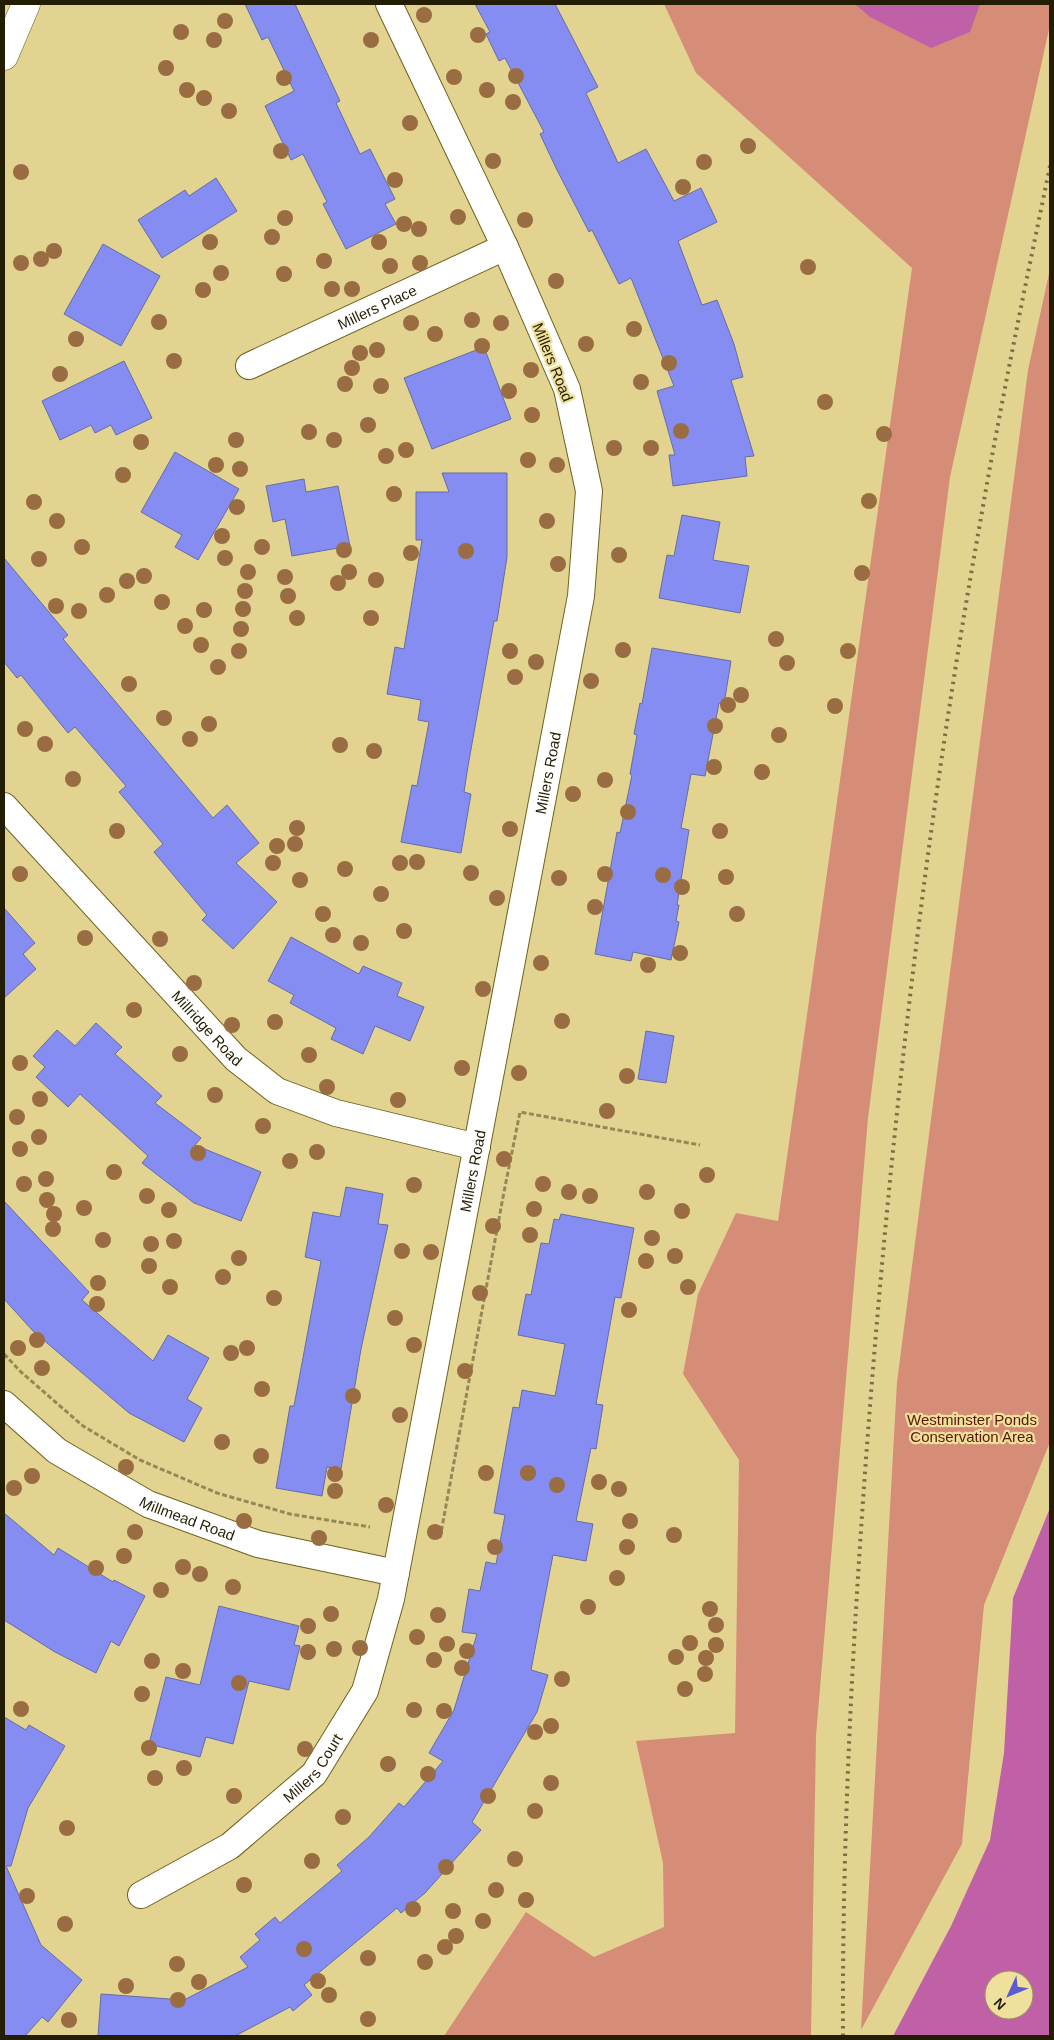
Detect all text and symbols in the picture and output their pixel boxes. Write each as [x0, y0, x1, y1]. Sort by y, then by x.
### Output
street label: Millers Place [335, 281, 419, 332]
street label: Millers Road [530, 320, 576, 404]
street label: Millers Road [531, 730, 564, 816]
street label: Millridge Road [169, 987, 246, 1069]
street label: Millers Road [456, 1128, 488, 1213]
park label: Westminster Ponds Conservation Area [907, 1411, 1037, 1445]
street label: Millmead Road [137, 1493, 237, 1543]
street label: Millers Court [279, 1730, 346, 1805]
north arrow [984, 1970, 1034, 2020]
text: N [990, 1995, 1009, 2013]

